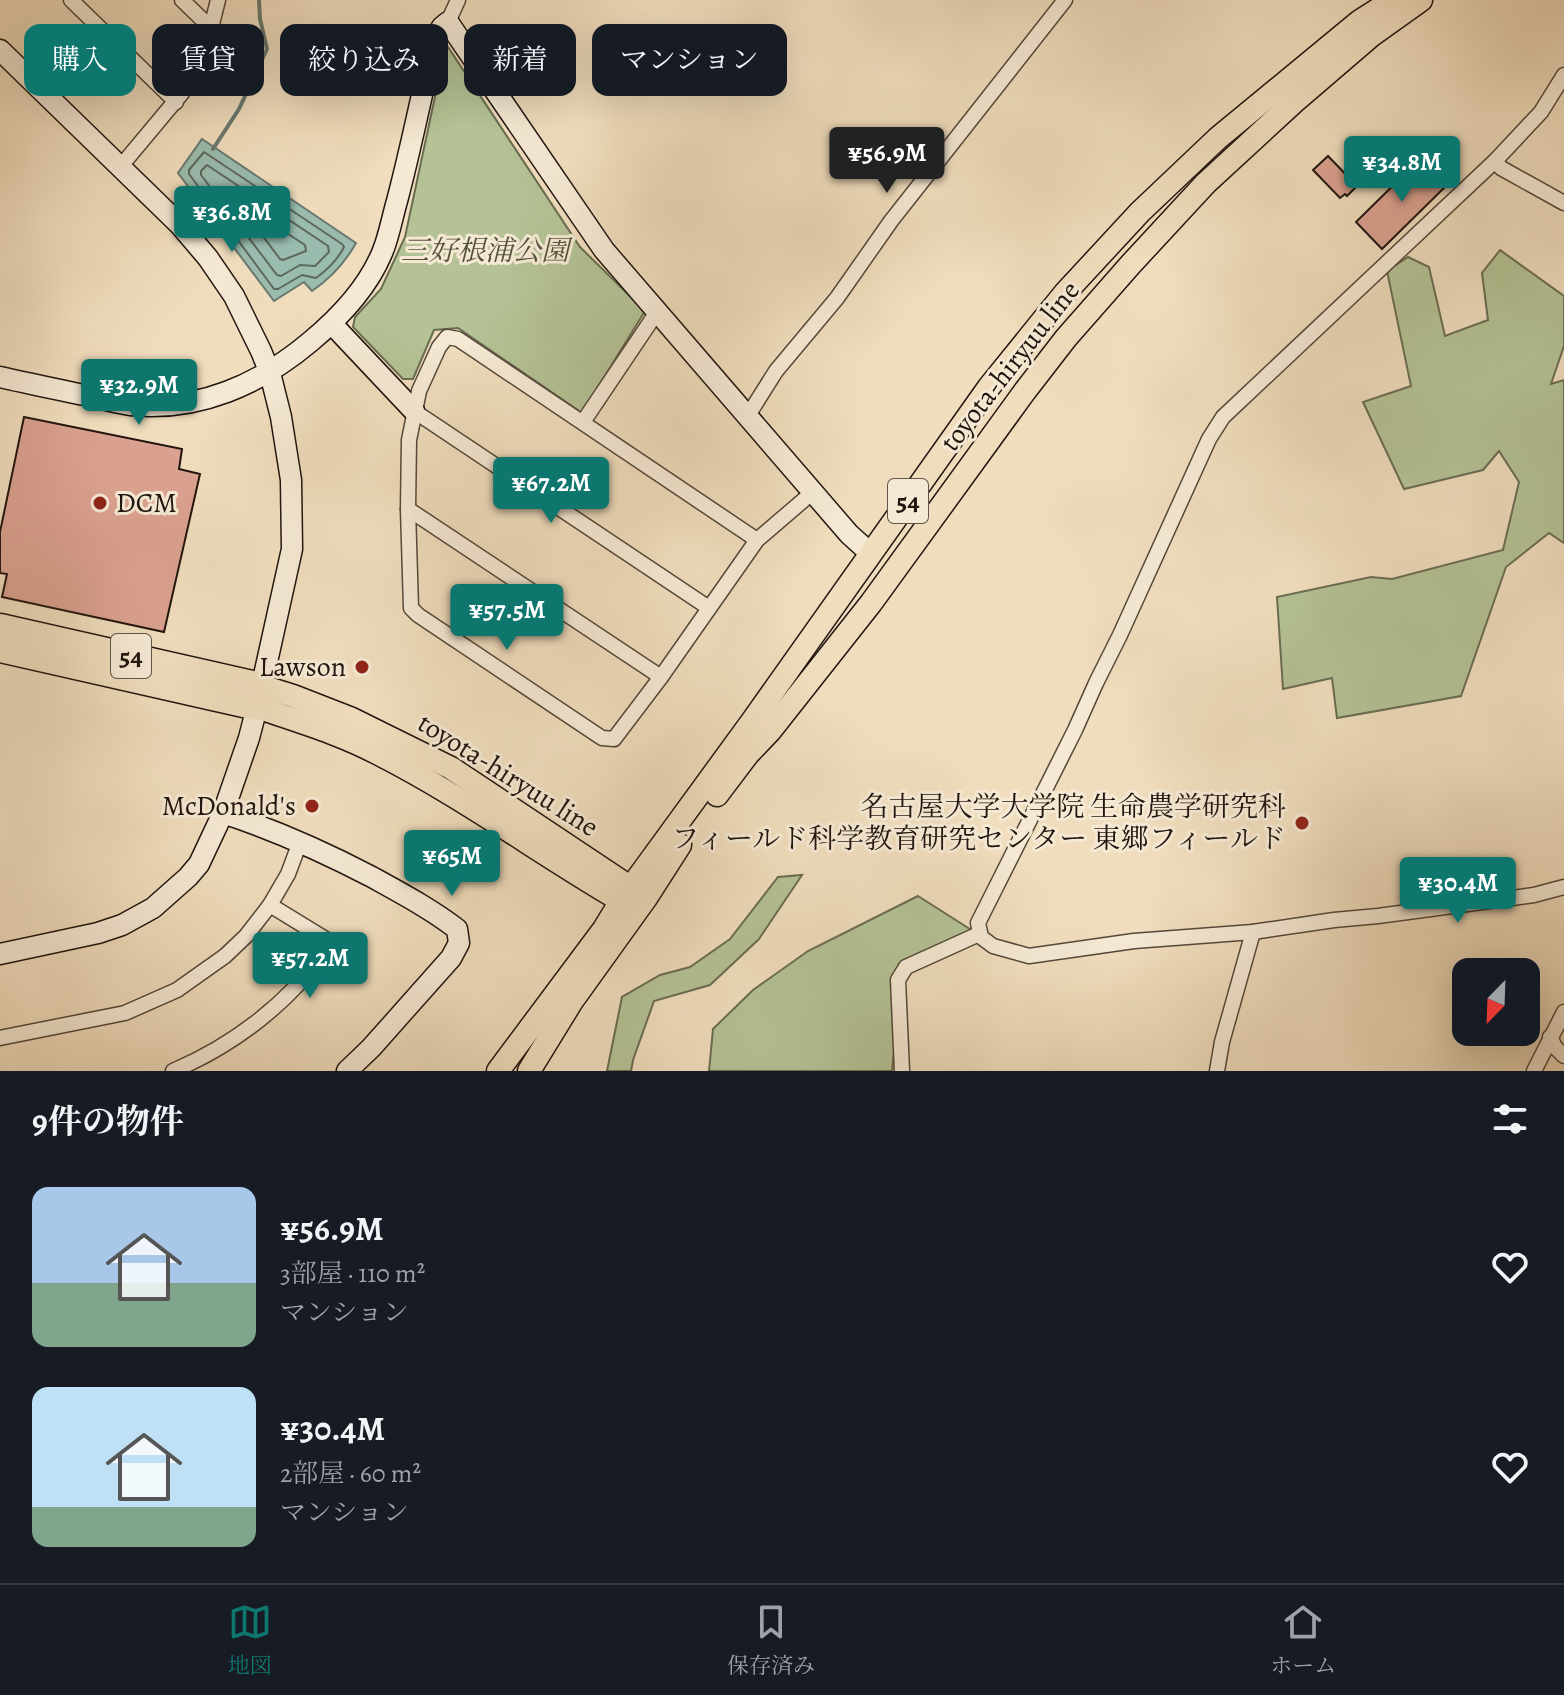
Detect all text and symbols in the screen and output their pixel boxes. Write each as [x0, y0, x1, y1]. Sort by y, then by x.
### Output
chip: 購入 [24, 24, 136, 96]
chip: 賃貸 [152, 24, 264, 96]
chip: 絞り込み [280, 24, 448, 96]
chip: 新着 [464, 24, 576, 96]
chip: マンション [592, 24, 787, 96]
pin: ¥56.9M [822, 127, 952, 195]
text: ¥56.9M [847, 135, 927, 170]
pin: ¥34.8M [1337, 136, 1467, 204]
text: ¥34.8M [1362, 144, 1442, 179]
pin: ¥36.8M [167, 186, 297, 254]
text: ¥36.8M [192, 194, 272, 229]
park label: 三好根浦公園 [401, 232, 573, 270]
street label: toyota-hiryuu line [931, 273, 1089, 459]
pin: ¥32.9M [74, 359, 204, 427]
text: ¥32.9M [99, 367, 179, 402]
pin: ¥67.2M [486, 457, 616, 525]
text: ¥67.2M [511, 465, 591, 500]
road number: 54 [888, 479, 928, 523]
place label: DCM [116, 484, 177, 522]
marker: DCM [91, 494, 109, 512]
pin: ¥57.5M [442, 584, 572, 652]
text: ¥57.5M [468, 592, 546, 627]
road number: 54 [111, 634, 151, 678]
place label: Lawson [259, 648, 346, 686]
marker: Lawson [353, 658, 371, 676]
street label: toyota-hiryuu line [410, 704, 606, 846]
place label: McDonald's [162, 787, 296, 825]
place label: 名古屋大学大学院 生命農学研究科 フィールド科学教育研究センター 東郷フィールド [671, 788, 1286, 858]
marker: McDonald's [303, 797, 321, 815]
marker: 名古屋大学大学院 生命農学研究科 フィールド科学教育研究センター 東郷フィールド [1293, 814, 1311, 832]
pin: ¥65M [405, 830, 499, 898]
text: ¥65M [422, 838, 482, 873]
pin: ¥30.4M [1393, 857, 1523, 925]
text: ¥30.4M [1418, 865, 1498, 900]
pin: ¥57.2M [245, 932, 375, 1000]
text: ¥57.2M [271, 940, 349, 975]
north arrow [1452, 958, 1540, 1046]
map controls [1452, 958, 1540, 1046]
icon: filters [1488, 1097, 1532, 1141]
text: 9件の物件 [32, 1098, 184, 1145]
text: ¥56.9M [280, 1205, 384, 1252]
icon: home [96, 1219, 192, 1315]
icon: heart [1488, 1245, 1532, 1289]
text: 3部屋 · 110 m² [280, 1256, 425, 1291]
text: マンション [280, 1295, 409, 1330]
text: ¥30.4M [280, 1405, 385, 1452]
icon: home [96, 1419, 192, 1515]
icon: heart [1488, 1445, 1532, 1489]
text: 2部屋 · 60 m² [280, 1456, 421, 1491]
text: マンション [280, 1495, 409, 1530]
tab: 地図 [228, 1600, 272, 1681]
tab: 保存済み [727, 1600, 815, 1681]
tab: ホーム [1270, 1600, 1336, 1681]

